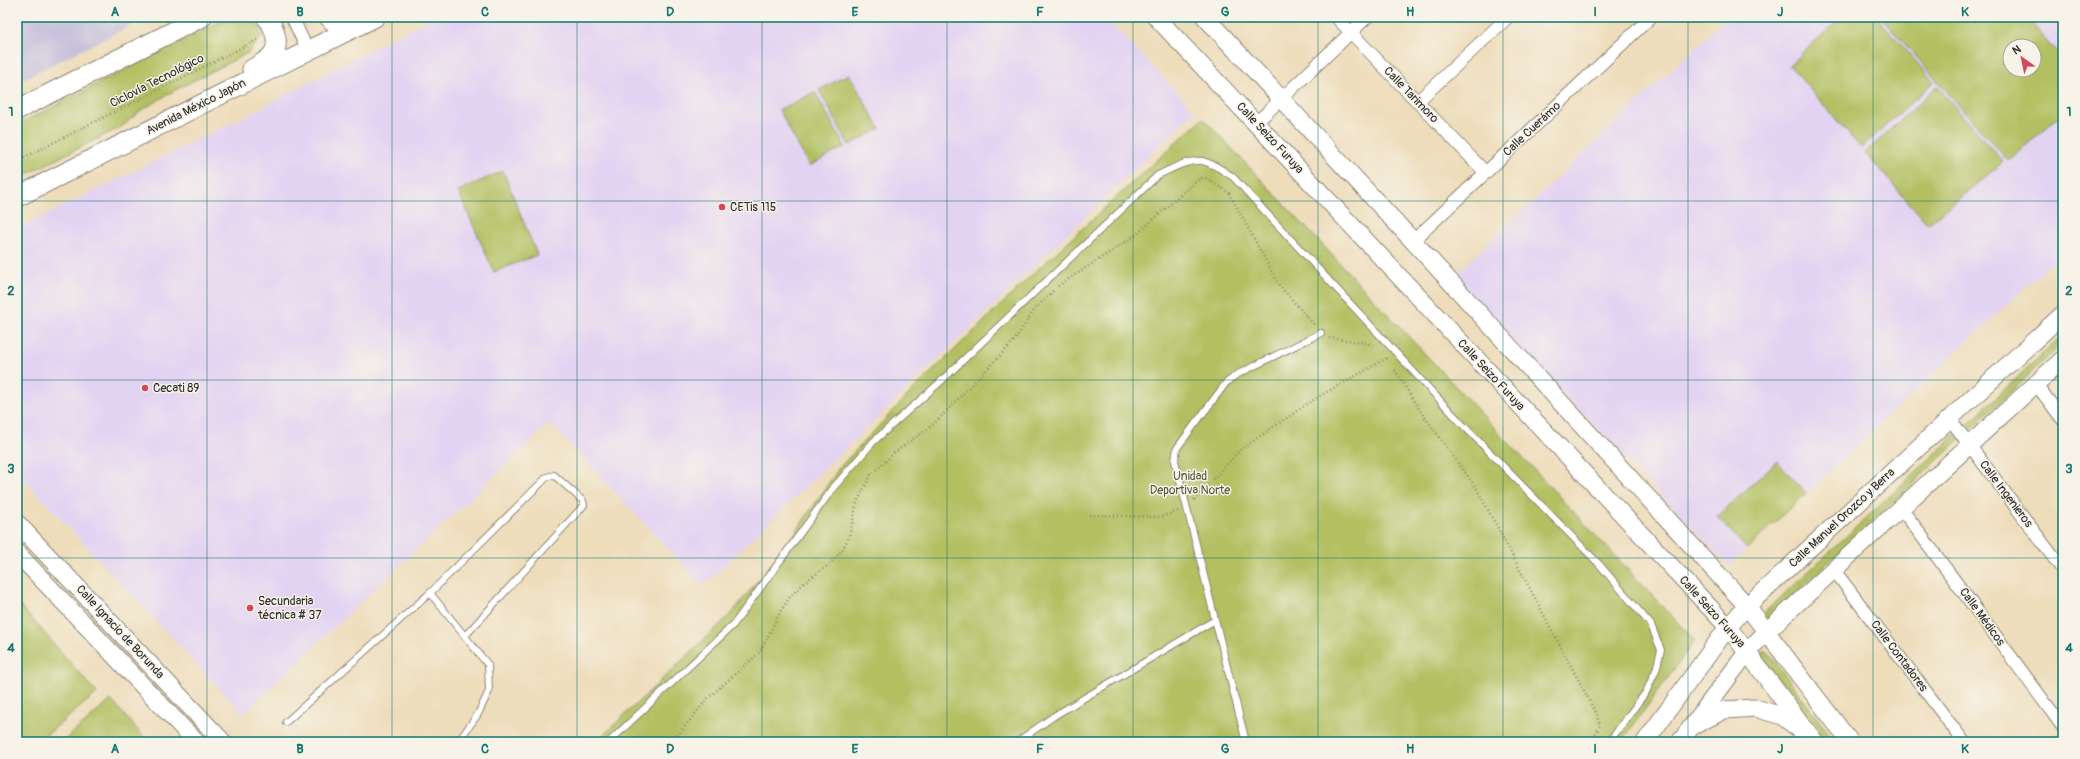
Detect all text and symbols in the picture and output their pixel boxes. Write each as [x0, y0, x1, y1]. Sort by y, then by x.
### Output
text: A [111, 4, 120, 20]
text: B [296, 4, 304, 20]
text: C [481, 4, 489, 20]
text: D [666, 4, 674, 20]
text: E [852, 4, 859, 20]
text: F [1036, 4, 1044, 20]
text: G [1221, 4, 1230, 20]
text: H [1406, 4, 1414, 20]
text: I [1593, 4, 1597, 20]
text: J [1777, 4, 1783, 20]
text: K [1961, 4, 1969, 20]
north arrow [2002, 38, 2042, 78]
text: N [2010, 42, 2024, 58]
street label: Ciclovía Tecnológico [108, 51, 207, 111]
street label: Calle Tarimoro [1380, 64, 1442, 127]
street label: Avenida México Japón [144, 75, 248, 139]
street label: Calle Cuerámo [1500, 98, 1564, 160]
street label: Calle Seizo Furuya [1233, 99, 1307, 177]
text: 1 [8, 104, 14, 120]
text: 1 [2066, 104, 2072, 120]
place label: CETis 115 [730, 200, 776, 215]
marker: CETis 115 [717, 202, 727, 212]
text: 2 [7, 283, 15, 299]
text: 2 [2065, 283, 2073, 299]
street label: Calle Seizo Furuya [1454, 336, 1528, 414]
place label: Cecati 89 [153, 381, 199, 396]
marker: Cecati 89 [140, 383, 150, 393]
street label: Calle Ingenieros [1976, 458, 2036, 531]
text: 3 [7, 461, 15, 477]
text: 3 [2065, 461, 2073, 477]
street label: Calle Manuel Orozco y Berra [1786, 465, 1898, 571]
park label: Unidad Deportiva Norte [1150, 469, 1230, 498]
street label: Calle Seizo Furuya [1676, 573, 1749, 651]
street label: Calle Ignacio de Borunda [73, 582, 168, 682]
street label: Calle Médicos [1956, 585, 2008, 649]
place label: Secundaria técnica # 37 [257, 594, 322, 623]
marker: Secundaria técnica # 37 [245, 603, 255, 613]
street label: Calle Contadores [1867, 617, 1931, 695]
text: 4 [7, 640, 15, 656]
text: 4 [2065, 640, 2073, 656]
text: A [111, 741, 120, 757]
text: B [296, 741, 304, 757]
text: C [481, 741, 489, 757]
text: D [666, 741, 674, 757]
text: E [852, 741, 859, 757]
text: F [1036, 741, 1044, 757]
text: G [1221, 741, 1230, 757]
text: H [1406, 741, 1414, 757]
text: I [1593, 741, 1597, 757]
text: J [1777, 741, 1783, 757]
text: K [1961, 741, 1969, 757]

